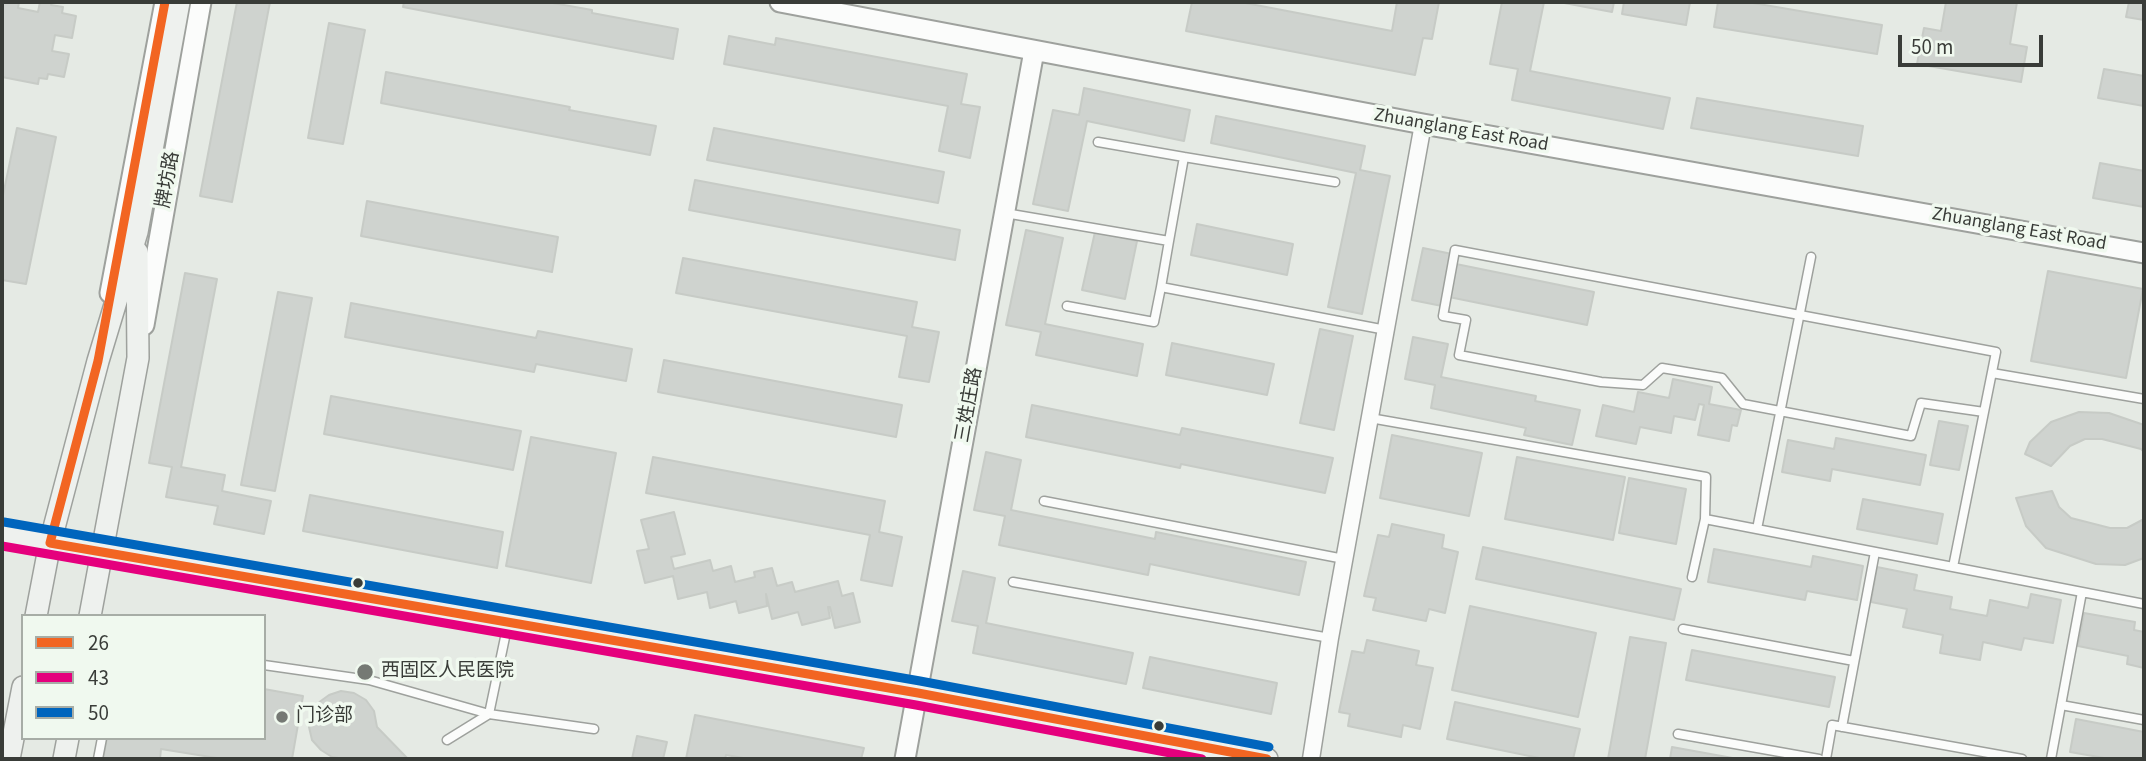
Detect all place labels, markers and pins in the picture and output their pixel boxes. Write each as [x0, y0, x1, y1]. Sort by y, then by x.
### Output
unlabelled marker [351, 576, 365, 590]
place label: 西固区人民医院 [381, 661, 514, 683]
marker: 西固区人民医院 [355, 662, 375, 682]
place label: 门诊部 [296, 706, 353, 728]
marker: 门诊部 [274, 709, 290, 725]
unlabelled marker [1152, 719, 1166, 733]

